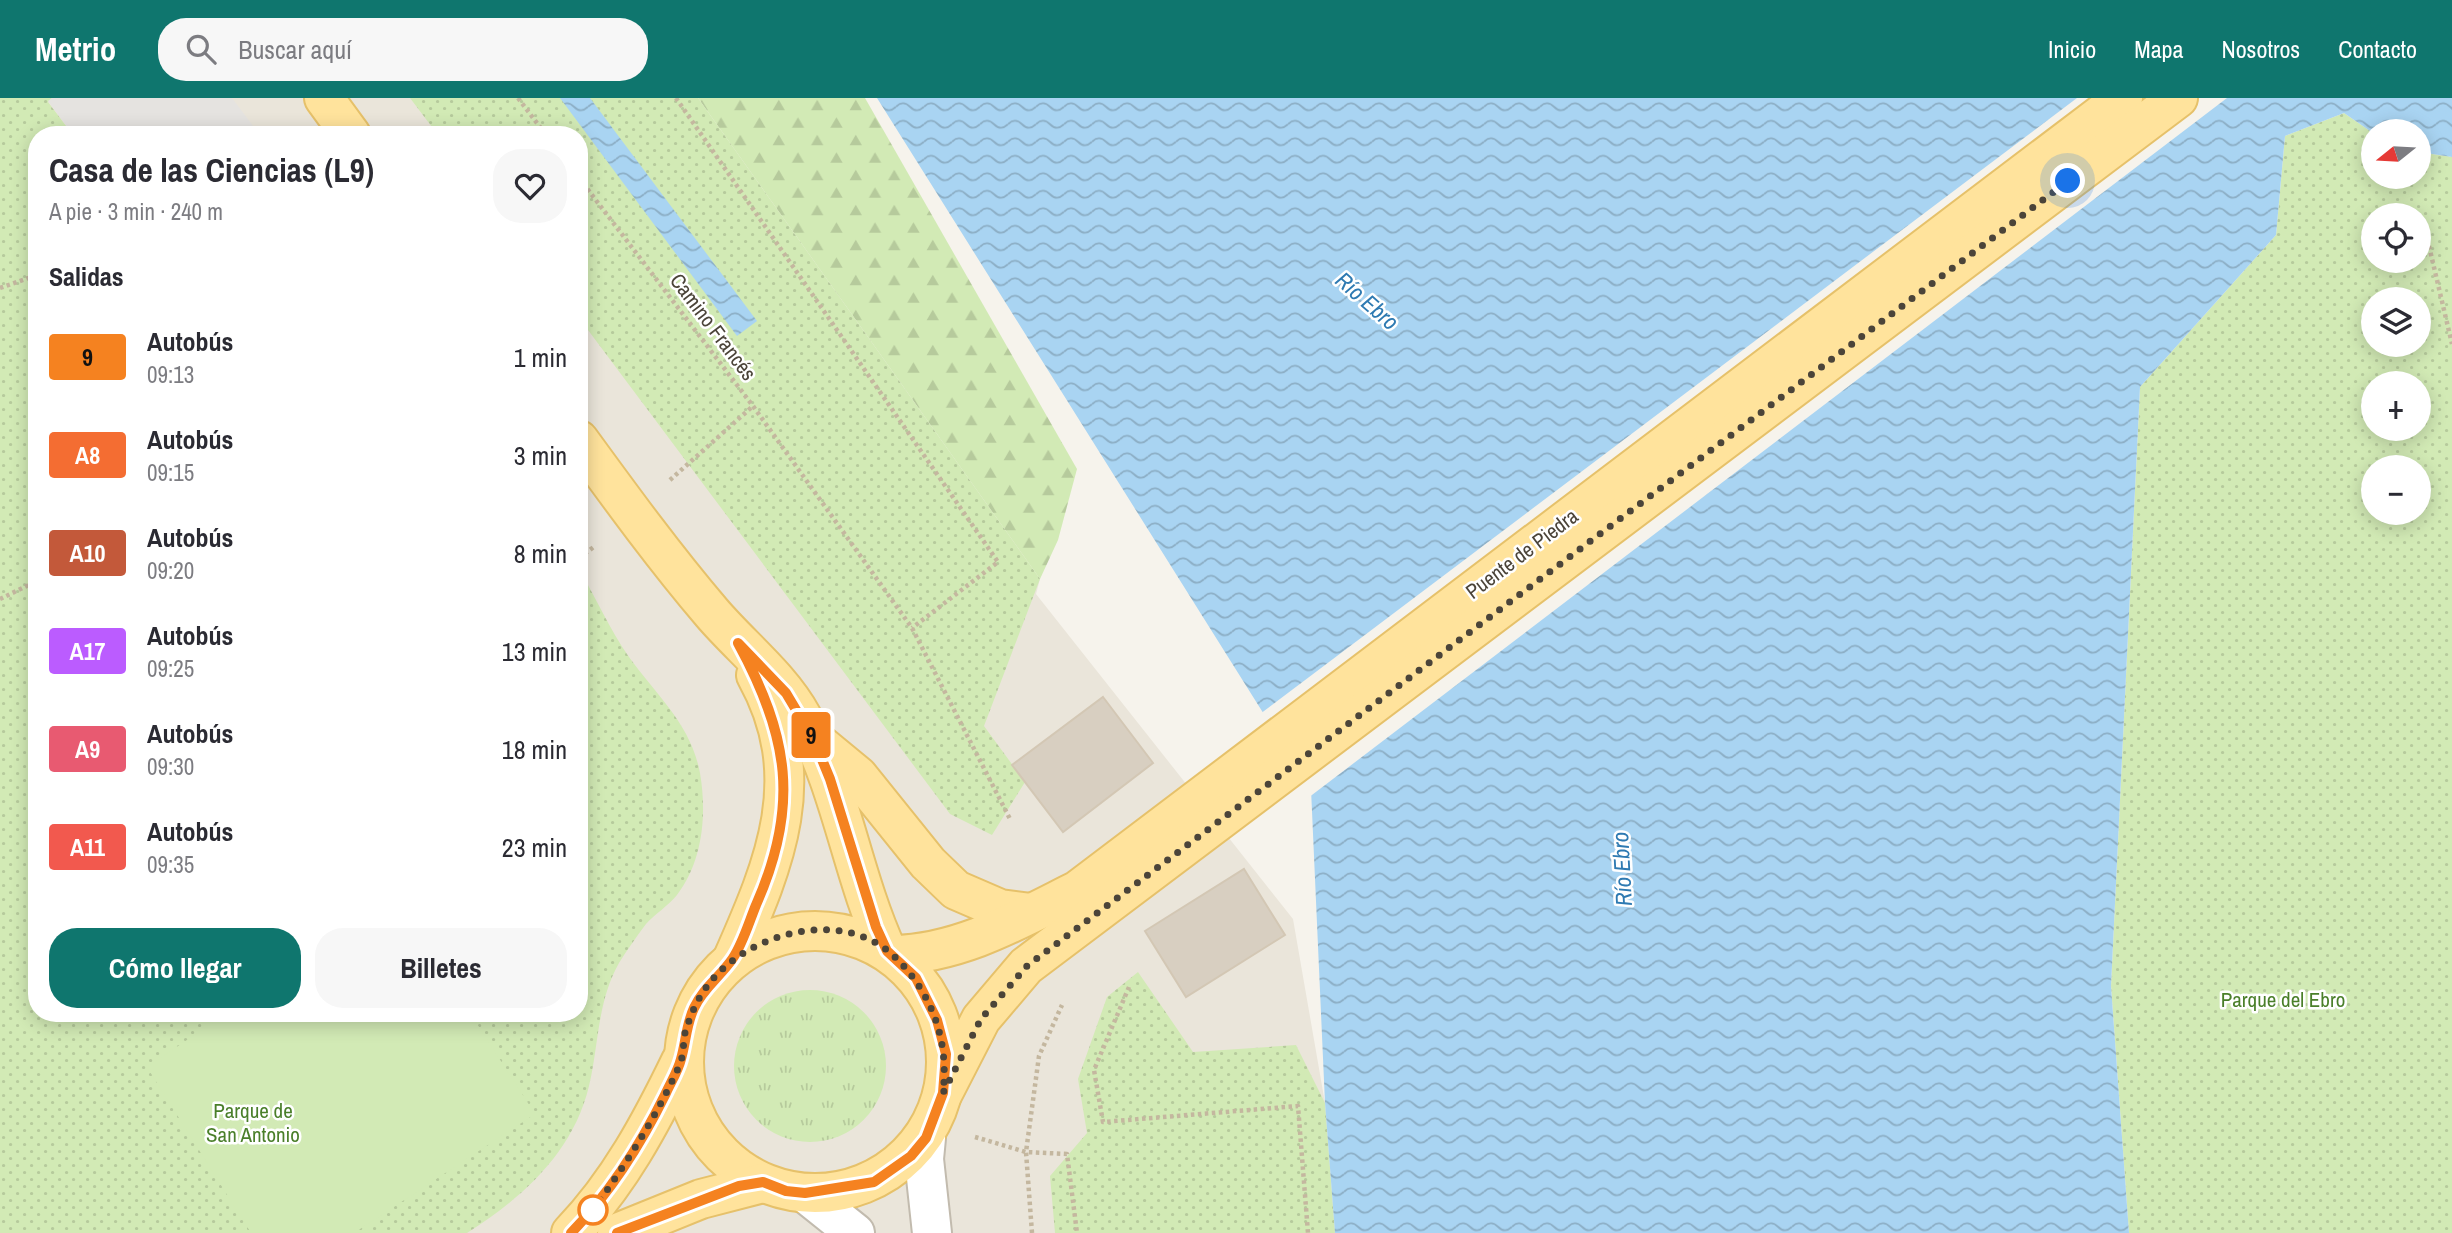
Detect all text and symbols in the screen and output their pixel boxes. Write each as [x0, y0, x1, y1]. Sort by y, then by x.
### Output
search box [158, 18, 648, 81]
text: Metrio [35, 27, 116, 71]
icon: search [182, 30, 220, 68]
text: Buscar aquí [238, 32, 352, 67]
text: Inicio [2048, 33, 2096, 65]
text: Mapa [2134, 33, 2183, 65]
text: Nosotros [2221, 33, 2300, 65]
text: Contacto [2338, 33, 2417, 65]
north arrow [2361, 119, 2431, 189]
map controls [2361, 119, 2431, 525]
text: Casa de las Ciencias (L9) [49, 148, 374, 192]
button: heart [493, 149, 567, 223]
your location [2050, 163, 2085, 198]
text: A pie · 3 min · 240 m [49, 196, 223, 227]
button: locate [2361, 203, 2431, 273]
text: Salidas [49, 259, 124, 294]
water label: Río Ebro [1329, 265, 1406, 337]
street label: Camino Francés [664, 267, 763, 386]
button: layers [2361, 287, 2431, 357]
text: Autobús [147, 324, 233, 359]
text: 1 min [514, 340, 567, 375]
text: 9 [82, 341, 93, 373]
text: 09:13 [147, 359, 194, 390]
button: + [2361, 371, 2431, 441]
text: Autobús [147, 422, 233, 457]
text: 3 min [514, 438, 567, 473]
text: A8 [75, 439, 100, 471]
button: − [2361, 455, 2431, 525]
text: 09:15 [147, 457, 194, 488]
street label: Puente de Piedra [1459, 501, 1584, 606]
text: Autobús [147, 520, 233, 555]
text: 8 min [514, 536, 567, 571]
text: A10 [69, 537, 106, 569]
text: 09:20 [147, 555, 194, 586]
text: Autobús [147, 618, 233, 653]
text: 13 min [502, 634, 567, 669]
text: A17 [69, 635, 106, 667]
text: 09:25 [147, 653, 194, 684]
line badge: 9 [788, 712, 834, 758]
text: Autobús [147, 716, 233, 751]
text: 9 [806, 719, 816, 751]
text: 18 min [502, 732, 567, 767]
text: A9 [75, 733, 100, 765]
text: 09:30 [147, 751, 194, 782]
text: Autobús [147, 814, 233, 849]
text: 23 min [502, 830, 567, 865]
text: A11 [70, 831, 105, 863]
water label: Río Ebro [1604, 831, 1639, 907]
text: 09:35 [147, 849, 194, 880]
button: Cómo llegar [49, 928, 301, 1008]
button: Billetes [315, 928, 567, 1008]
park label: Parque del Ebro [2221, 985, 2345, 1014]
park label: Parque de San Antonio [206, 1096, 300, 1149]
unlabelled marker [578, 1195, 608, 1225]

